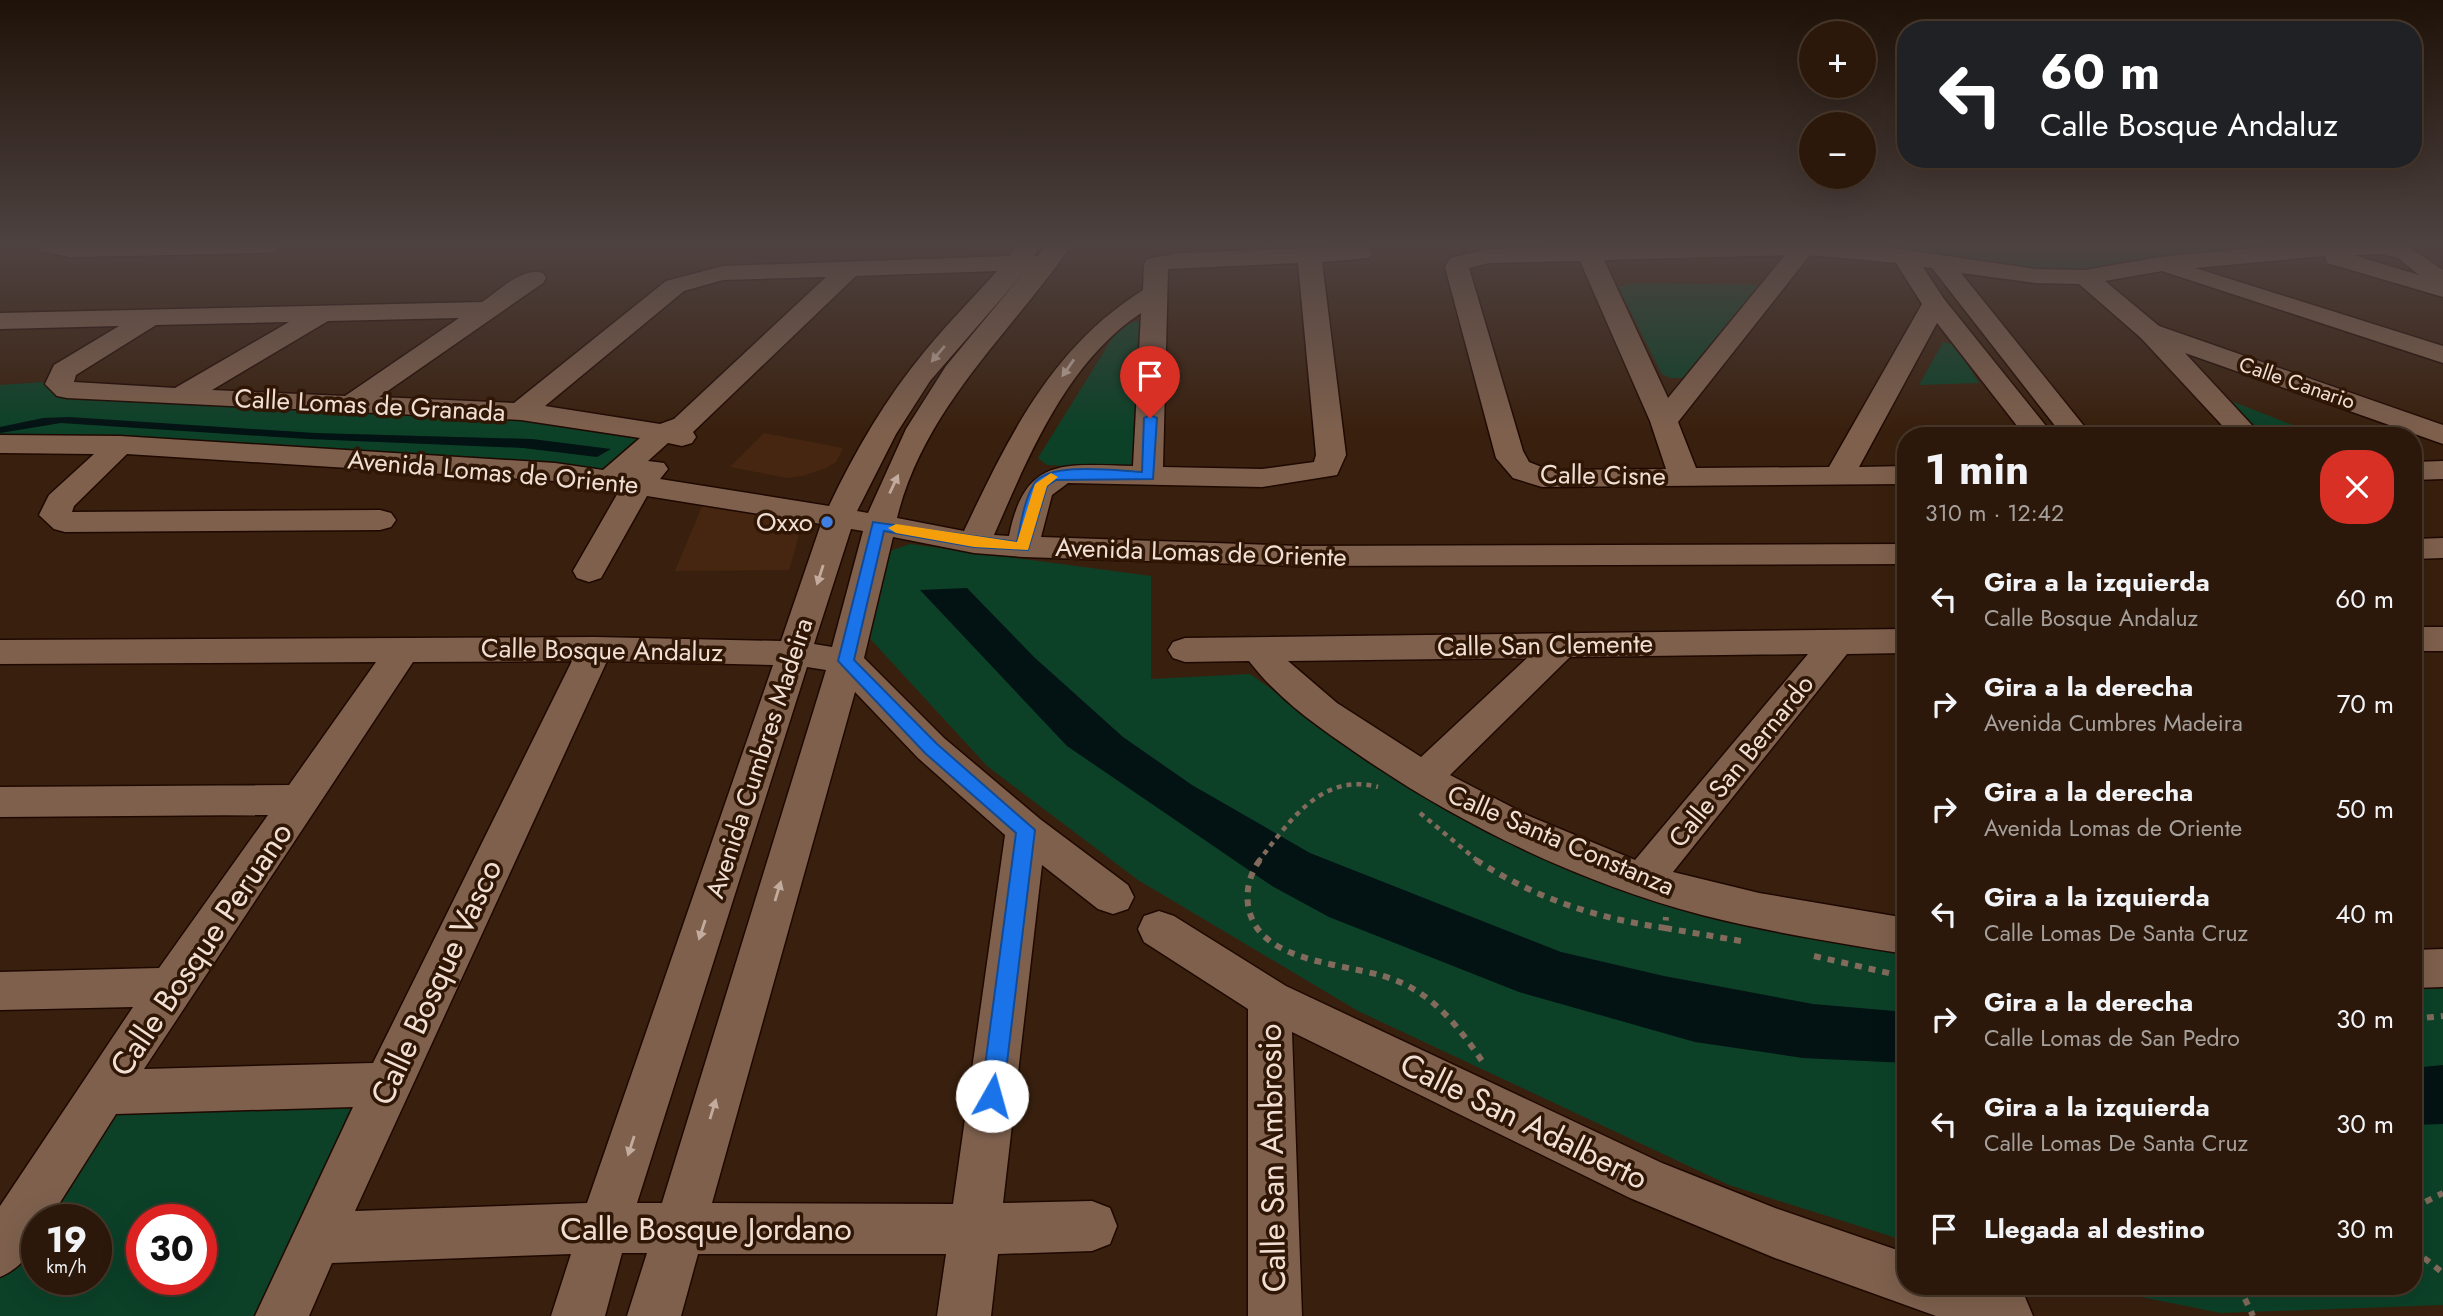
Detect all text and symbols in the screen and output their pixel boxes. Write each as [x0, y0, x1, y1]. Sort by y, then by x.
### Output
map controls [1799, 21, 1876, 189]
button: + [1799, 21, 1876, 98]
text: 60 m [2040, 37, 2160, 107]
icon: left [1925, 49, 2016, 140]
text: Calle Bosque Andaluz [2040, 102, 2338, 148]
button: − [1799, 112, 1876, 189]
one-way arrow [930, 345, 946, 363]
pin [1120, 346, 1180, 418]
street label: Calle Canario [2235, 349, 2359, 417]
icon: arrive [1131, 357, 1169, 395]
one-way arrow [1061, 359, 1075, 377]
street label: Calle Lomas de Granada [233, 379, 507, 431]
text: 1 min [1925, 439, 2029, 500]
street label: Avenida Lomas de Oriente [346, 440, 640, 504]
button: close [2320, 450, 2394, 524]
street label: Calle Cisne [1540, 455, 1666, 495]
one-way arrow [888, 474, 900, 494]
text: 310 m · 12:42 [1925, 496, 2064, 530]
place label: Oxxo [756, 503, 813, 541]
marker: Oxxo [819, 514, 835, 530]
street label: Avenida Lomas de Oriente [1055, 528, 1347, 576]
text: Gira a la izquierda [1984, 563, 2210, 601]
one-way arrow [815, 564, 825, 585]
icon: left [1925, 580, 1963, 618]
text: 60 m [2335, 580, 2394, 618]
text: Calle Bosque Andaluz [1984, 601, 2198, 635]
street label: Avenida Cumbres Madeira [696, 613, 822, 903]
street label: Calle San Clemente [1437, 624, 1653, 666]
street label: Calle Bosque Andaluz [481, 629, 723, 671]
street label: Calle San Bernardo [1659, 666, 1823, 856]
text: Gira a la derecha [1984, 668, 2193, 706]
icon: right [1925, 685, 1963, 723]
text: 70 m [2337, 685, 2394, 723]
text: Avenida Cumbres Madeira [1984, 706, 2243, 740]
text: Gira a la derecha [1984, 773, 2193, 811]
street label: Calle Santa Constanza [1442, 775, 1680, 905]
icon: right [1925, 790, 1963, 828]
text: 50 m [2336, 790, 2394, 828]
text: Avenida Lomas de Oriente [1984, 811, 2242, 845]
street label: Calle Bosque Peruano [99, 813, 303, 1085]
street label: Calle Bosque Vasco [359, 852, 513, 1112]
text: Gira a la izquierda [1984, 878, 2210, 916]
one-way arrow [773, 880, 783, 901]
icon: left [1925, 895, 1963, 933]
text: 40 m [2335, 895, 2394, 933]
text: Calle Lomas De Santa Cruz [1984, 916, 2248, 950]
one-way arrow [696, 920, 707, 941]
text: Gira a la derecha [1984, 983, 2193, 1021]
icon: right [1925, 1000, 1963, 1038]
text: 30 m [2336, 1000, 2394, 1038]
text: Calle Lomas de San Pedro [1984, 1021, 2240, 1055]
street label: Calle San Ambrosio [1247, 1023, 1297, 1293]
street label: Calle San Adalberto [1392, 1041, 1656, 1201]
position arrow [955, 1059, 1029, 1133]
text: Gira a la izquierda [1984, 1088, 2210, 1126]
one-way arrow [708, 1098, 718, 1119]
icon: left [1925, 1105, 1963, 1143]
text: 30 m [2336, 1105, 2394, 1143]
text: Calle Lomas De Santa Cruz [1984, 1126, 2248, 1160]
one-way arrow [625, 1136, 635, 1157]
speed limit sign: 30 [126, 1204, 217, 1295]
street label: Calle Bosque Jordano [560, 1206, 852, 1252]
icon: arrive [1925, 1210, 1963, 1248]
text: Llegada al destino [1984, 1210, 2205, 1248]
text: 30 m [2336, 1210, 2394, 1248]
text: 19 [46, 1215, 87, 1265]
text: km/h [46, 1254, 87, 1280]

